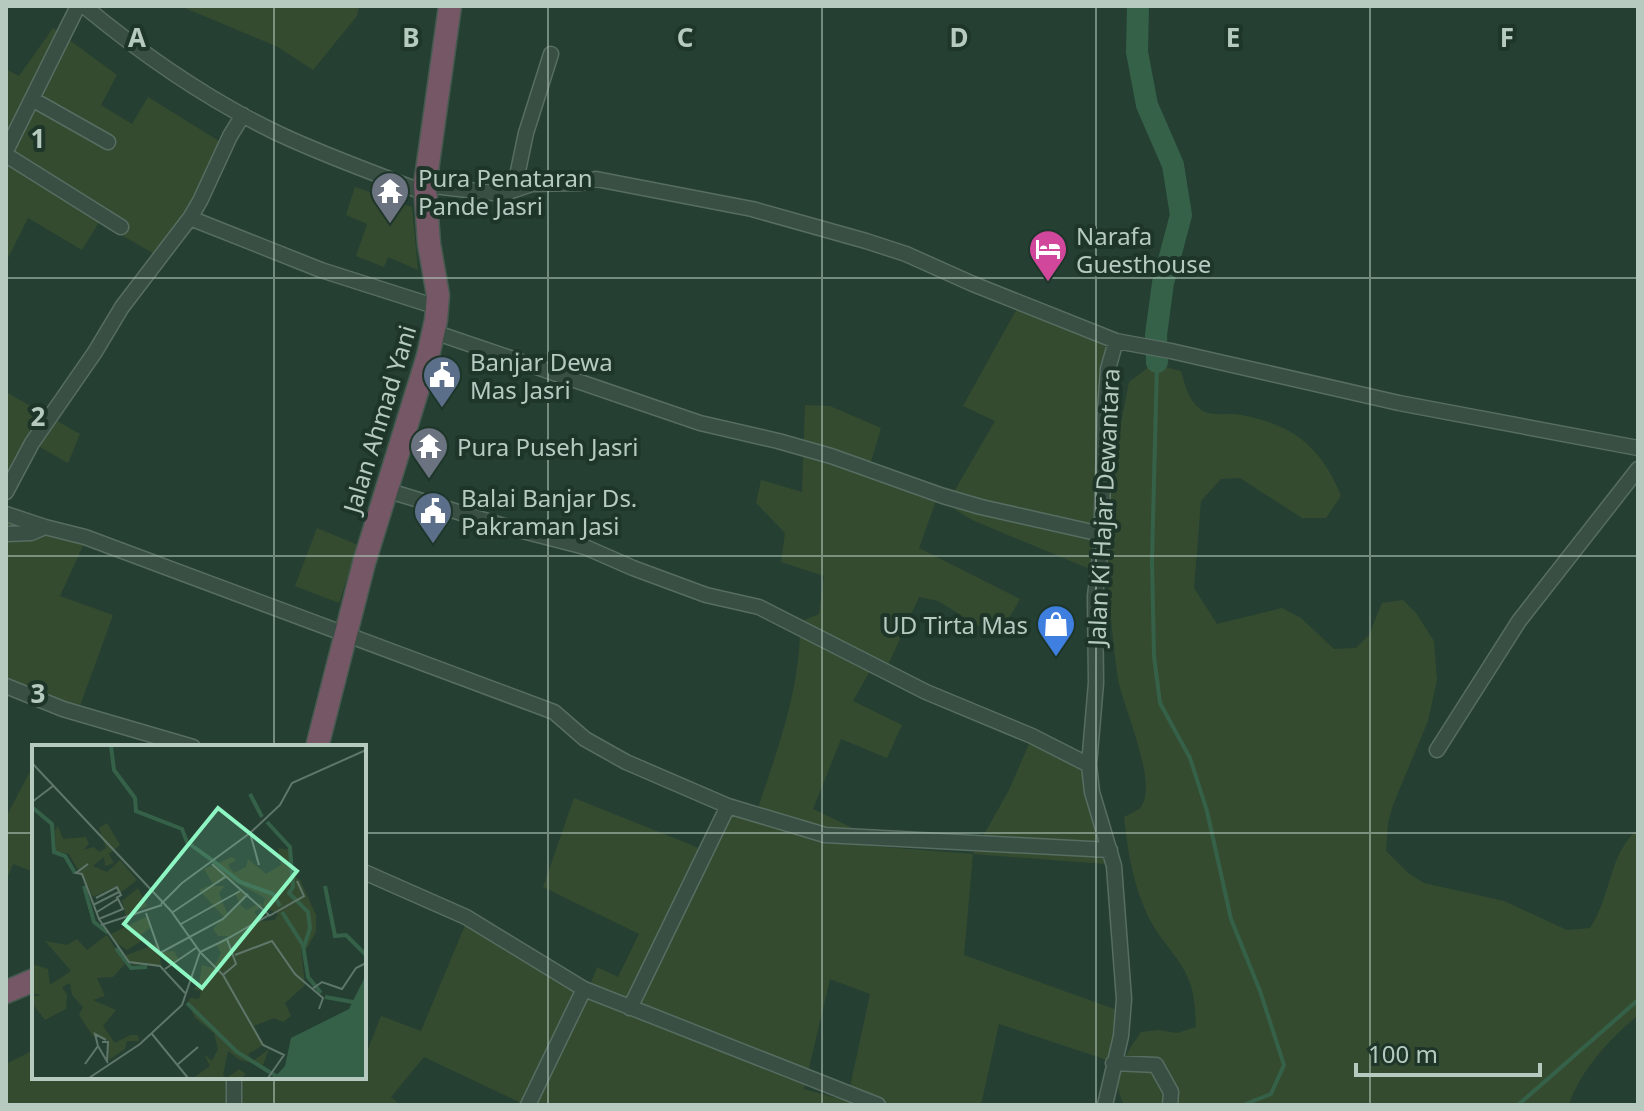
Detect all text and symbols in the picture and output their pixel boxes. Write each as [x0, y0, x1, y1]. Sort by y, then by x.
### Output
text: A [128, 19, 146, 55]
text: B [402, 19, 420, 55]
text: C [677, 19, 693, 55]
text: D [949, 19, 969, 55]
text: E [1226, 19, 1240, 55]
text: F [1500, 19, 1514, 55]
text: 1 [31, 120, 45, 156]
place label: Pura Penataran Pande Jasri [418, 161, 593, 222]
temple icon: Pura Penataran Pande Jasri [369, 170, 411, 225]
place label: Narafa Guesthouse [1076, 219, 1211, 280]
hotel icon: Narafa Guesthouse [1027, 228, 1069, 283]
street label: Jalan Ahmad Yani [334, 321, 423, 519]
place label: Banjar Dewa Mas Jasri [470, 345, 613, 406]
public building icon: Banjar Dewa Mas Jasri [421, 354, 463, 409]
street label: Jalan Ki Hajar Dewantara [1079, 367, 1127, 649]
text: 2 [31, 398, 46, 434]
temple icon: Pura Puseh Jasri [408, 425, 450, 480]
place label: Pura Puseh Jasri [457, 430, 639, 463]
place label: Balai Banjar Ds. Pakraman Jasi [461, 481, 637, 542]
public building icon: Balai Banjar Ds. Pakraman Jasi [412, 490, 454, 545]
shop icon: UD Tirta Mas [1035, 603, 1077, 658]
place label: UD Tirta Mas [882, 608, 1028, 641]
text: 3 [31, 675, 45, 711]
inset map [32, 745, 366, 1079]
scale bar [1356, 1027, 1540, 1077]
text: 100 m [1368, 1037, 1438, 1070]

